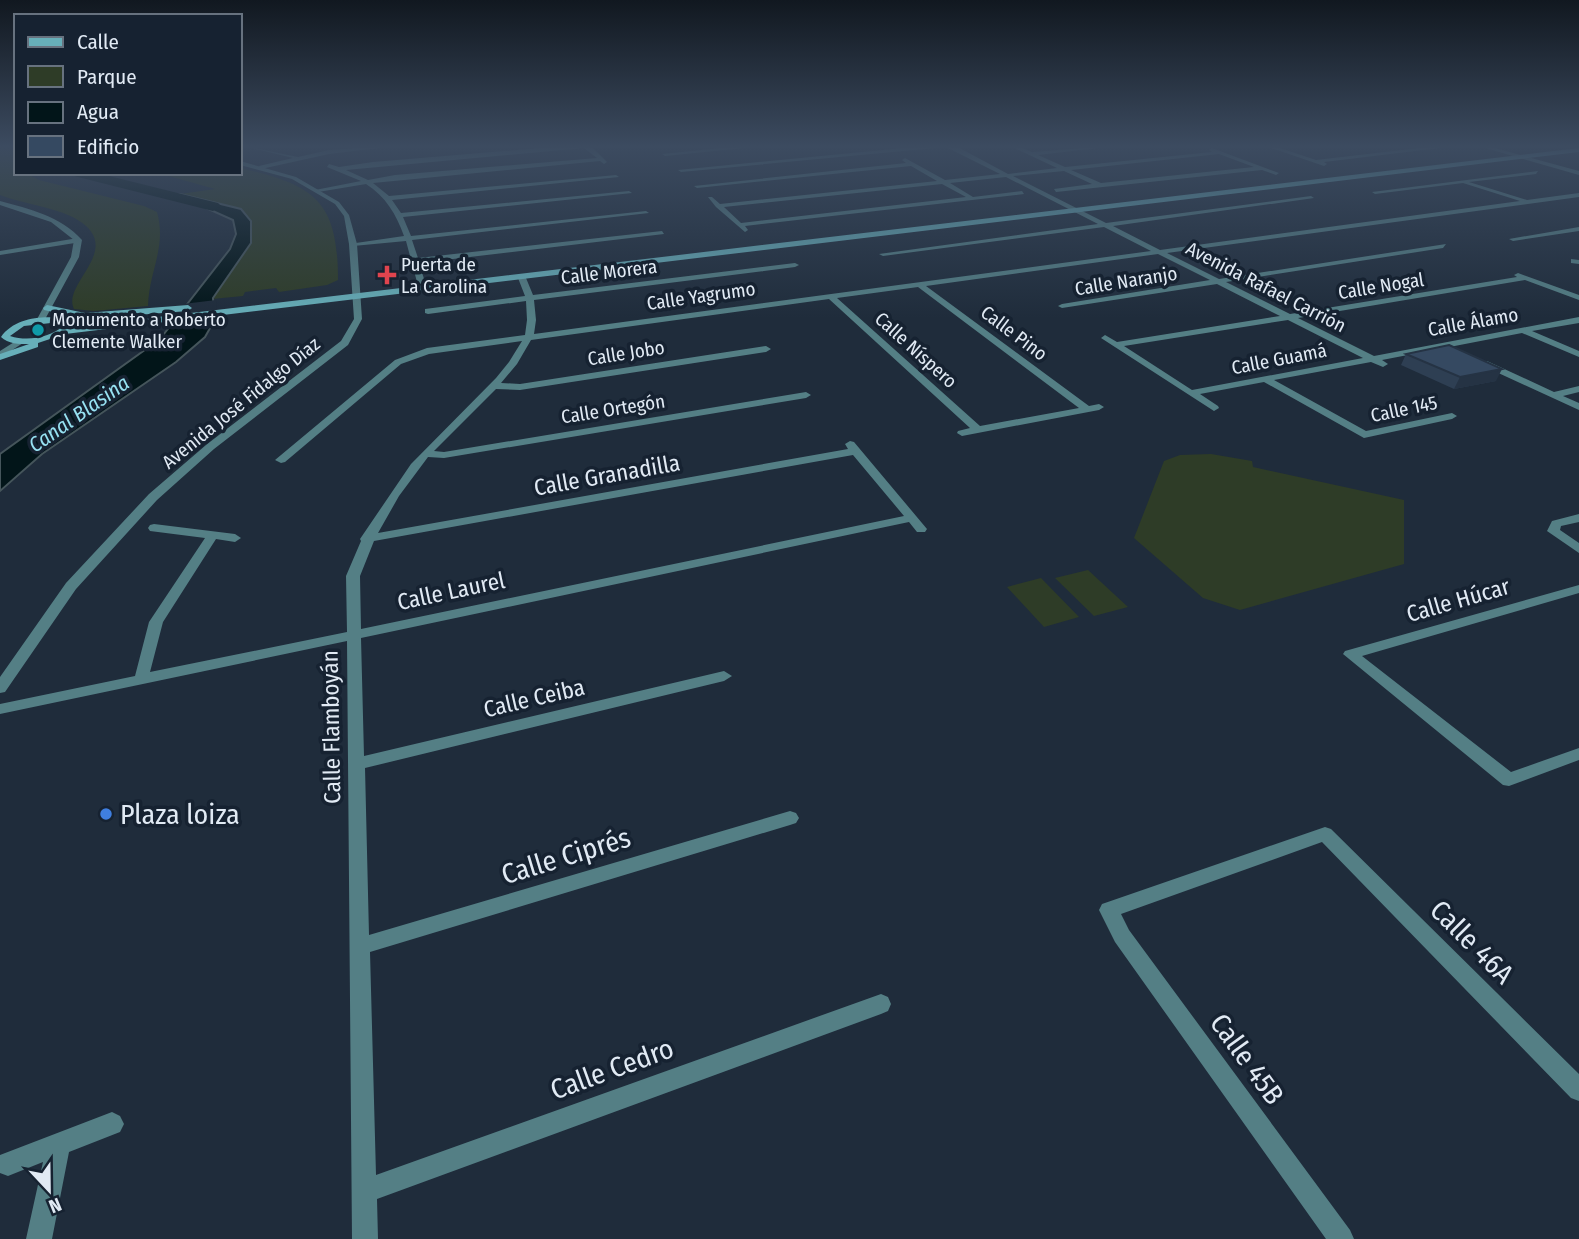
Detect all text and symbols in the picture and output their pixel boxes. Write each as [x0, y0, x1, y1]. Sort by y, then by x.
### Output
legend [14, 14, 242, 175]
text: Calle [77, 29, 119, 55]
text: Parque [77, 64, 137, 90]
text: Agua [77, 99, 119, 125]
text: Edificio [77, 134, 139, 160]
street label: Avenida Rafael Carrión [1182, 237, 1350, 337]
place label: Puerta de La Carolina [401, 253, 487, 298]
street label: Calle Morera [560, 255, 658, 289]
street label: Calle Naranjo [1073, 262, 1179, 300]
marker: Puerta de La Carolina [379, 267, 395, 283]
street label: Calle Nogal [1336, 268, 1426, 304]
street label: Calle Yagrumo [645, 277, 757, 315]
street label: Calle Pino [976, 301, 1052, 365]
street label: Calle Álamo [1426, 303, 1520, 341]
street label: Calle Níspero [870, 307, 962, 393]
place label: Monumento a Roberto Clemente Walker [52, 308, 226, 353]
marker: Monumento a Roberto Clemente Walker [30, 322, 46, 338]
street label: Avenida José Fidalgo Díaz [158, 332, 325, 474]
street label: Calle Jobo [586, 336, 666, 370]
street label: Calle Guamá [1229, 339, 1329, 379]
water label: Canal Blasina [24, 370, 134, 458]
street label: Calle Ortegón [559, 389, 667, 429]
street label: Calle 145 [1369, 391, 1439, 427]
street label: Calle Granadilla [532, 448, 682, 502]
street label: Calle Laurel [395, 566, 507, 616]
street label: Calle Húcar [1403, 572, 1513, 628]
street label: Calle Flamboyán [316, 650, 346, 804]
street label: Calle Ceiba [481, 673, 587, 723]
place label: Plaza loiza [120, 798, 240, 831]
marker: Plaza loiza [98, 806, 114, 822]
street label: Calle Ciprés [497, 821, 635, 891]
street label: Calle 46A [1423, 893, 1521, 991]
street label: Calle 45B [1203, 1007, 1291, 1111]
street label: Calle Cedro [546, 1031, 678, 1107]
north arrow [14, 1155, 84, 1225]
text: N [46, 1193, 65, 1218]

